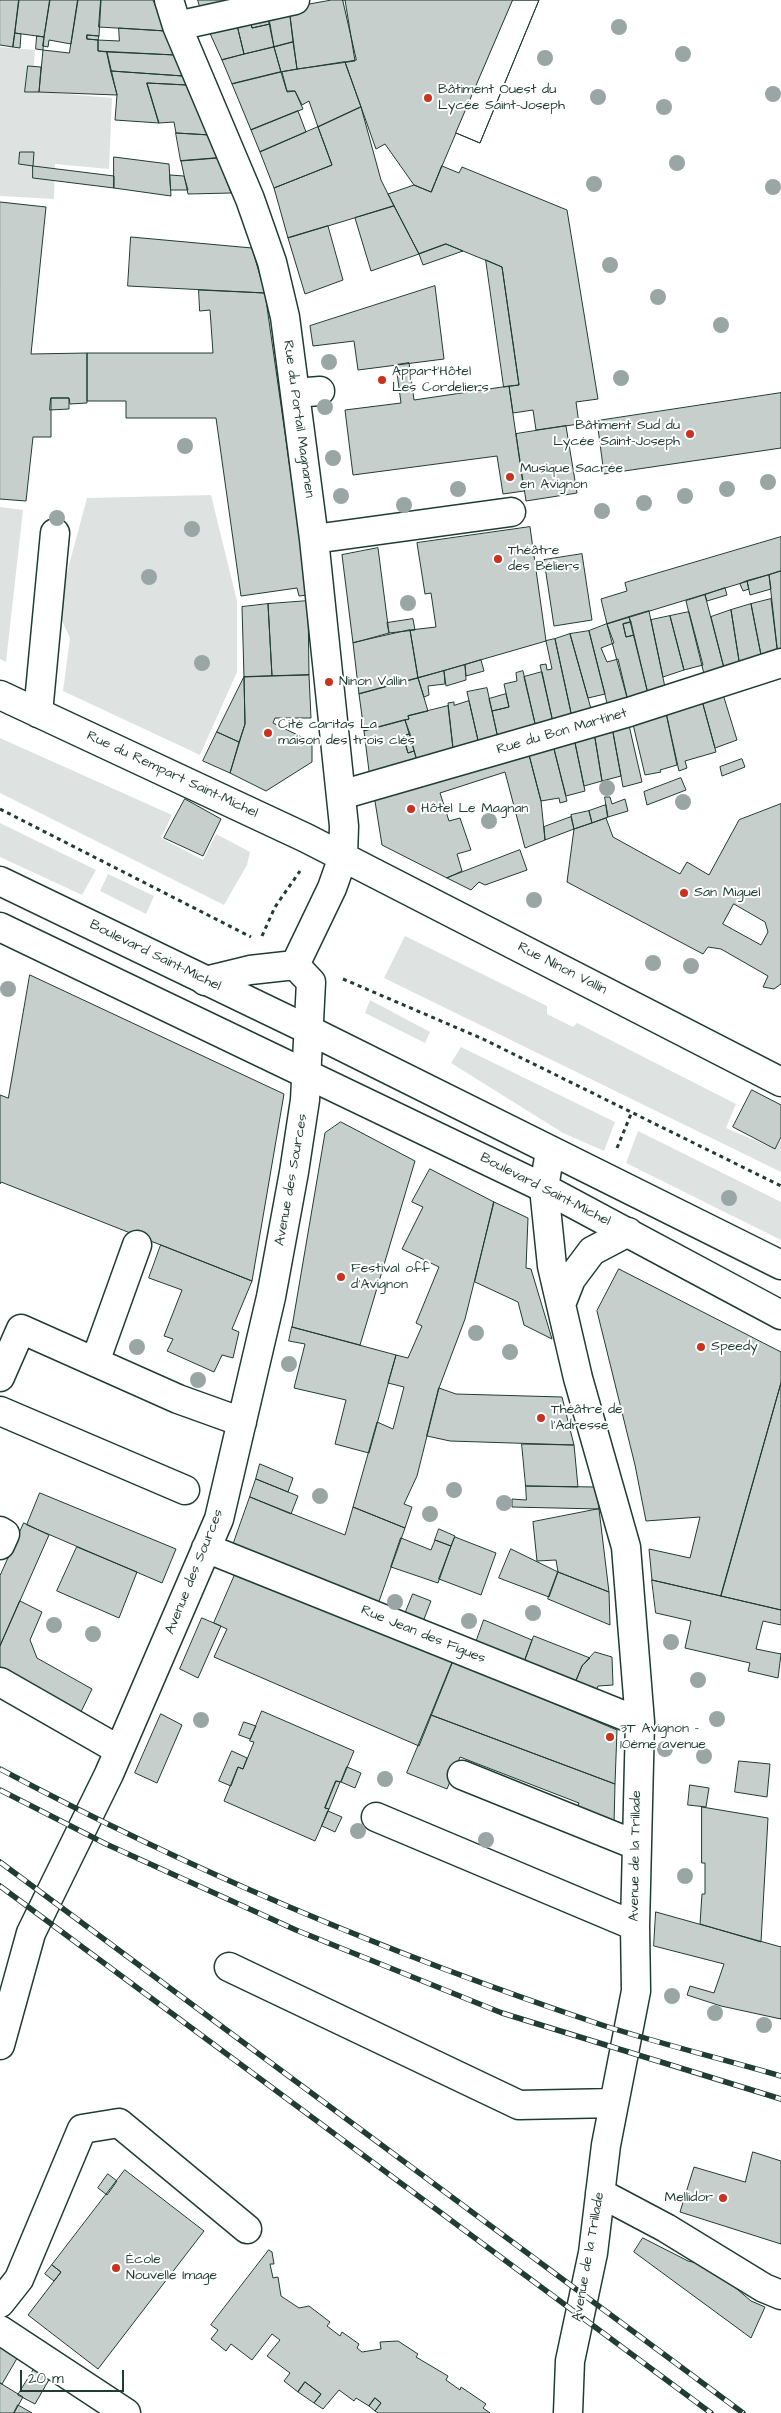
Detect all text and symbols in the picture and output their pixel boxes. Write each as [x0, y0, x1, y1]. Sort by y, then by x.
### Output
place label: Bâtiment Ouest du Lycée Saint-Joseph [438, 82, 565, 114]
marker: Bâtiment Ouest du Lycée Saint-Joseph [422, 92, 434, 104]
street label: Rue du Portail Magnanen [279, 339, 317, 499]
place label: Appart'Hôtel Les Cordeliers [392, 364, 489, 397]
marker: Appart'Hôtel Les Cordeliers [376, 374, 388, 386]
place label: Bâtiment Sud du Lycée Saint-Joseph [553, 418, 680, 451]
marker: Bâtiment Sud du Lycée Saint-Joseph [684, 428, 696, 440]
place label: Musique Sacrée en Avignon [520, 461, 623, 494]
marker: Musique Sacrée en Avignon [504, 471, 516, 483]
place label: Théâtre des Béliers [508, 543, 580, 576]
marker: Théâtre des Béliers [492, 553, 504, 565]
place label: Ninon Vallin [339, 674, 407, 690]
marker: Ninon Vallin [323, 676, 335, 688]
street label: Rue du Bon Martinet [495, 705, 629, 759]
place label: Cité caritas La maison des trois clés [278, 717, 415, 750]
marker: Cité caritas La maison des trois clés [262, 727, 274, 739]
street label: Rue du Rempart Saint-Michel [84, 728, 260, 822]
place label: Hôtel Le Magnan [421, 801, 528, 817]
marker: Hôtel Le Magnan [405, 803, 417, 815]
place label: San Miguel [694, 885, 761, 901]
marker: San Miguel [678, 887, 690, 899]
street label: Boulevard Saint-Michel [87, 917, 223, 995]
street label: Rue Ninon Vallin [514, 939, 610, 999]
street label: Avenue des Sources [272, 1113, 312, 1247]
street label: Boulevard Saint-Michel [477, 1150, 613, 1230]
place label: Festival off d’Avignon [351, 1261, 430, 1294]
marker: Festival off d’Avignon [335, 1271, 347, 1283]
place label: Speedy [711, 1339, 758, 1355]
marker: Speedy [695, 1341, 707, 1353]
place label: Théâtre de l’Adresse [551, 1402, 623, 1434]
marker: Théâtre de l’Adresse [535, 1412, 547, 1424]
street label: Avenue des Sources [162, 1507, 228, 1637]
street label: Rue Jean des Figues [358, 1602, 488, 1668]
place label: 3T Avignon – 10ème avenue [620, 1721, 706, 1754]
marker: 3T Avignon – 10ème avenue [604, 1731, 616, 1743]
street label: Avenue de la Trillade [626, 1790, 646, 1922]
place label: Mellidor [665, 2190, 713, 2206]
street label: Avenue de la Trillade [569, 2191, 609, 2323]
marker: Mellidor [717, 2192, 729, 2204]
place label: École Nouvelle Image [126, 2252, 217, 2284]
marker: École Nouvelle Image [110, 2262, 122, 2274]
scale bar [22, 2360, 126, 2392]
text: 20 m [28, 2368, 64, 2389]

